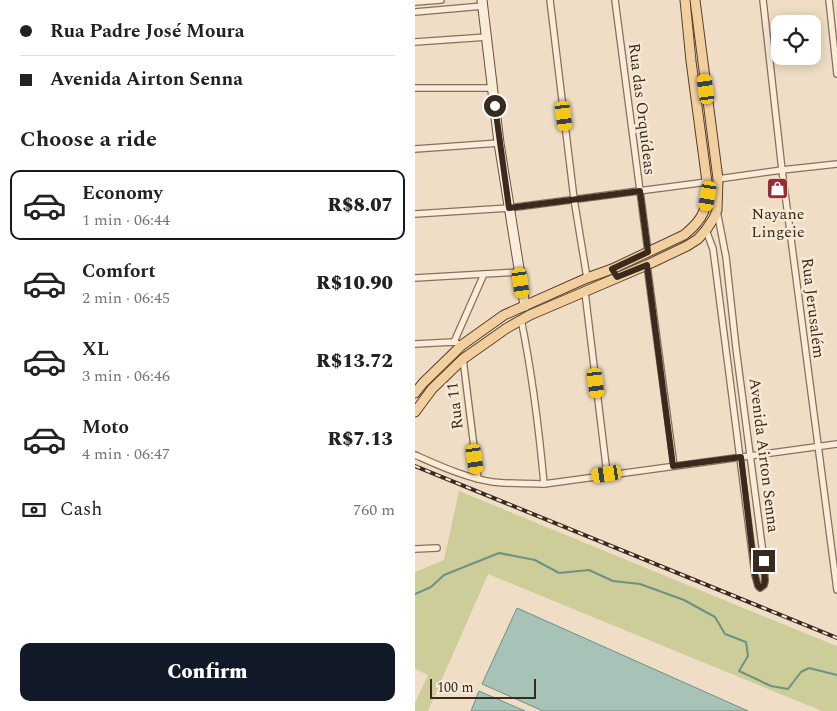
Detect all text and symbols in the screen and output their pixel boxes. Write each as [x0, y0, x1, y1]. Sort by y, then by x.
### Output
map controls [771, 15, 821, 65]
button: locate [771, 15, 821, 65]
text: Rua Padre José Moura [50, 17, 245, 46]
street label: Rua das Orquídeas [622, 42, 662, 176]
text: Avenida Airton Senna [50, 65, 243, 94]
car [696, 73, 715, 105]
route start [484, 95, 506, 117]
car [554, 100, 573, 132]
text: Choose a ride [20, 123, 157, 156]
shop icon: Nayane Lingeie [766, 177, 790, 201]
text: Economy [82, 179, 163, 208]
car [698, 180, 717, 212]
icon: car [22, 183, 67, 228]
text: R$8.07 [327, 191, 393, 220]
place label: Nayane Lingeie [751, 202, 805, 244]
text: 1 min · 06:44 [82, 208, 170, 232]
street label: Rua Jerusalém [795, 256, 831, 360]
text: Comfort [82, 257, 156, 286]
icon: car [22, 261, 67, 306]
car [511, 267, 530, 299]
text: R$10.90 [316, 269, 393, 298]
text: 2 min · 06:45 [82, 286, 170, 310]
text: XL [82, 335, 109, 364]
icon: car [22, 339, 67, 384]
text: R$13.72 [316, 347, 393, 376]
text: 3 min · 06:46 [82, 364, 170, 388]
car [586, 367, 605, 399]
street label: Avenida Airton Senna [743, 376, 785, 534]
street label: Rua 11 [440, 381, 470, 431]
text: Moto [82, 413, 129, 442]
icon: car [22, 417, 67, 462]
text: R$7.13 [327, 425, 393, 454]
text: 4 min · 06:47 [82, 442, 170, 466]
car [465, 443, 484, 475]
car [591, 464, 622, 484]
text: Cash [60, 495, 102, 524]
icon: cash [20, 496, 48, 524]
text: 760 m [353, 498, 395, 522]
route end [753, 550, 775, 572]
button: Confirm [20, 643, 395, 701]
scale bar [430, 676, 536, 699]
text: 100 m [437, 677, 474, 698]

